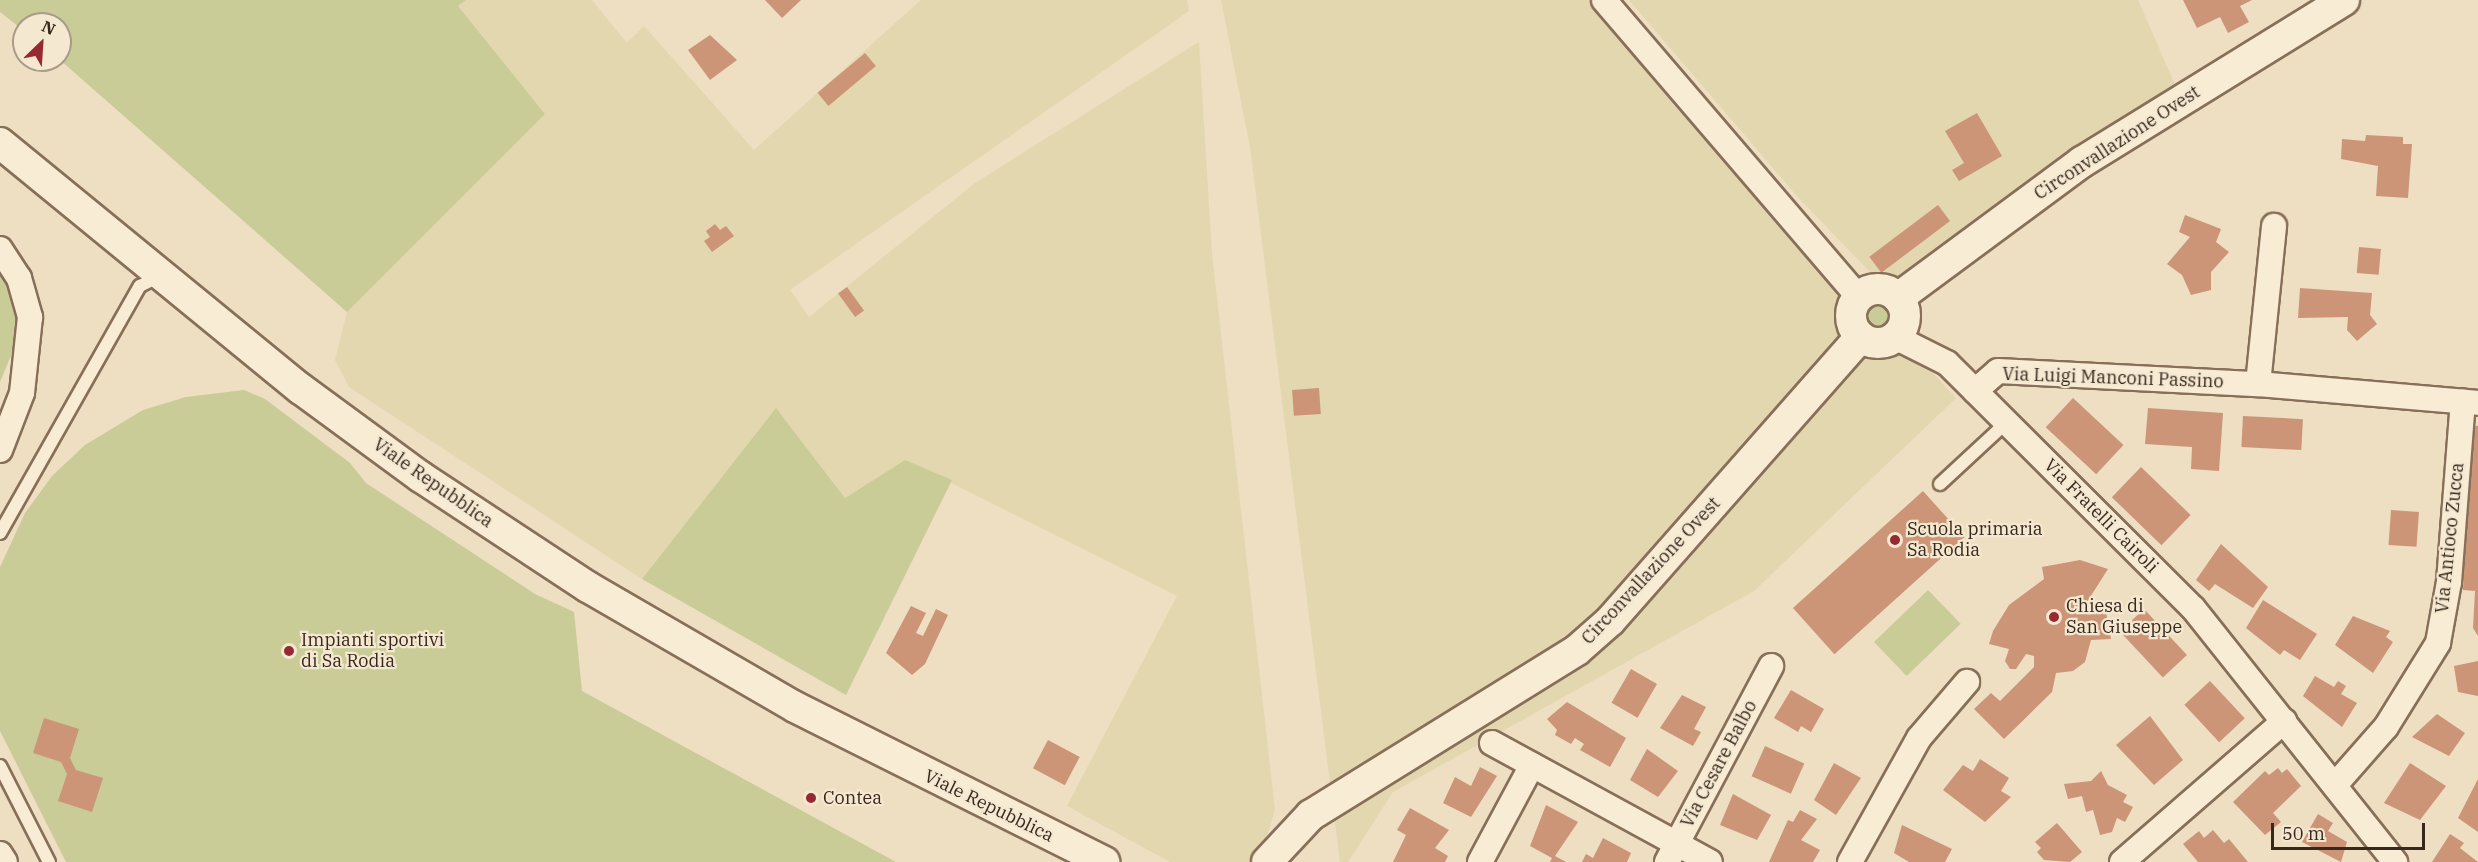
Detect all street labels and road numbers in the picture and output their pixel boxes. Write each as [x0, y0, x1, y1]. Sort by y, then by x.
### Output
street label: Circonvallazione Ovest [2030, 81, 2204, 205]
street label: Via Luigi Manconi Passino [2002, 363, 2224, 393]
street label: Viale Repubblica [369, 434, 497, 532]
street label: Via Fratelli Cairoli [2039, 454, 2163, 578]
street label: Via Antioco Zucca [2431, 461, 2469, 615]
street label: Circonvallazione Ovest [1577, 493, 1725, 649]
street label: Via Cesare Balbo [1676, 697, 1762, 831]
street label: Viale Repubblica [921, 765, 1057, 847]

